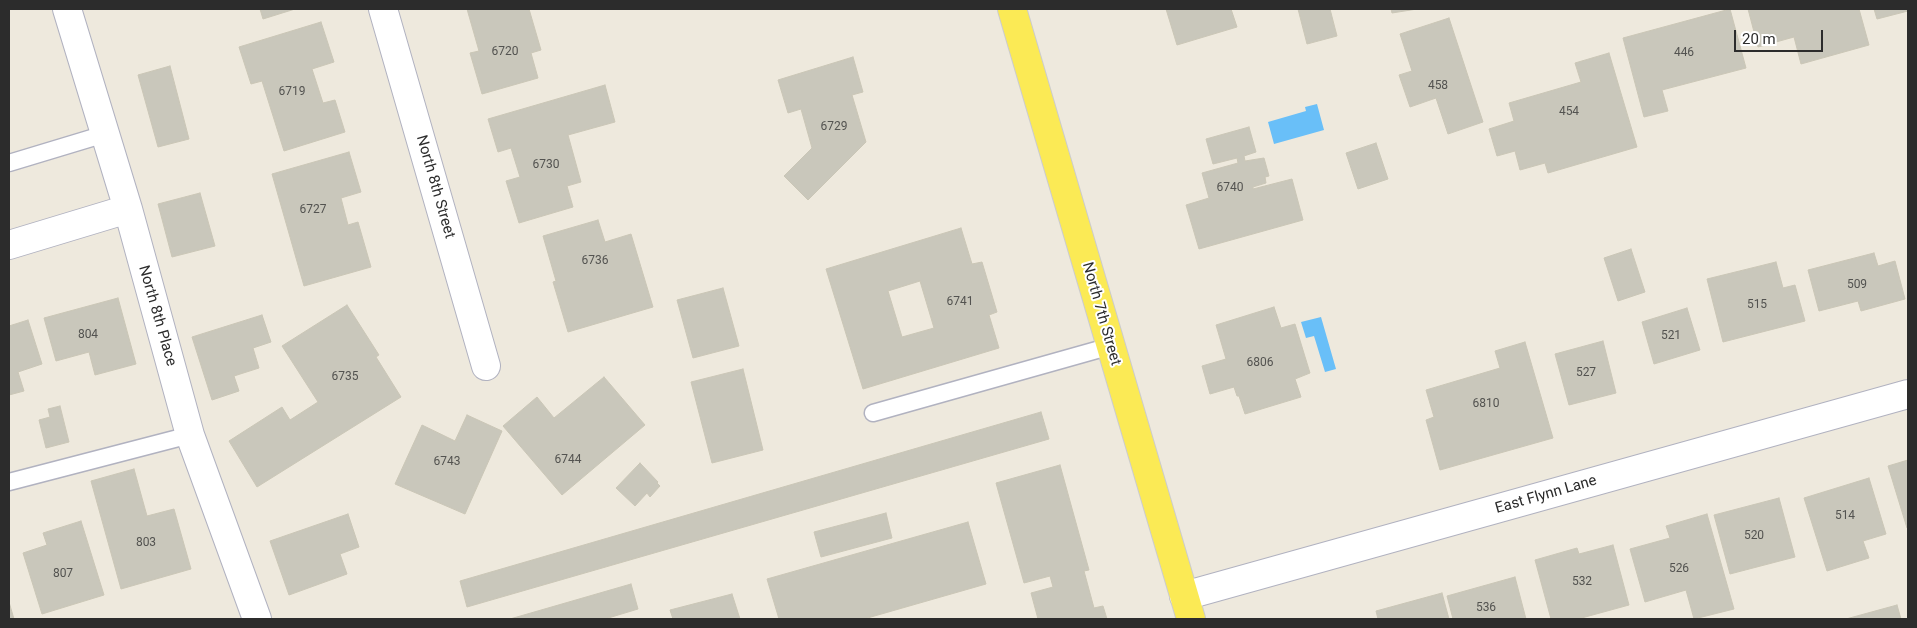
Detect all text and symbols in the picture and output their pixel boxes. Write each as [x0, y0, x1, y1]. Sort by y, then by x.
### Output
scale bar [1737, 20, 1826, 52]
text: 20 m [1742, 30, 1776, 48]
house number: 6720 [492, 45, 518, 59]
house number: 446 [1674, 46, 1694, 60]
house number: 458 [1428, 79, 1448, 93]
house number: 6719 [279, 85, 305, 99]
house number: 454 [1559, 105, 1579, 119]
house number: 6729 [821, 120, 847, 134]
street label: North 8th Street [412, 133, 458, 241]
house number: 6730 [533, 158, 559, 172]
house number: 6740 [1217, 181, 1243, 195]
house number: 6727 [300, 203, 326, 217]
house number: 6736 [582, 254, 608, 268]
street label: North 7th Street [1078, 260, 1124, 368]
street label: North 8th Place [134, 264, 180, 368]
house number: 509 [1847, 278, 1867, 292]
house number: 6741 [947, 295, 973, 309]
house number: 515 [1747, 298, 1767, 312]
house number: 804 [78, 328, 98, 342]
house number: 521 [1661, 329, 1681, 343]
house number: 6806 [1247, 356, 1273, 370]
house number: 527 [1576, 366, 1596, 380]
house number: 6735 [332, 370, 358, 384]
house number: 6810 [1473, 397, 1499, 411]
house number: 6744 [555, 453, 581, 467]
house number: 6743 [434, 455, 460, 469]
street label: East Flynn Lane [1493, 472, 1599, 518]
house number: 514 [1835, 509, 1855, 523]
house number: 520 [1744, 529, 1764, 543]
house number: 803 [136, 536, 156, 550]
house number: 526 [1669, 562, 1689, 576]
house number: 807 [53, 567, 73, 581]
house number: 532 [1572, 575, 1592, 589]
house number: 536 [1476, 601, 1496, 615]

